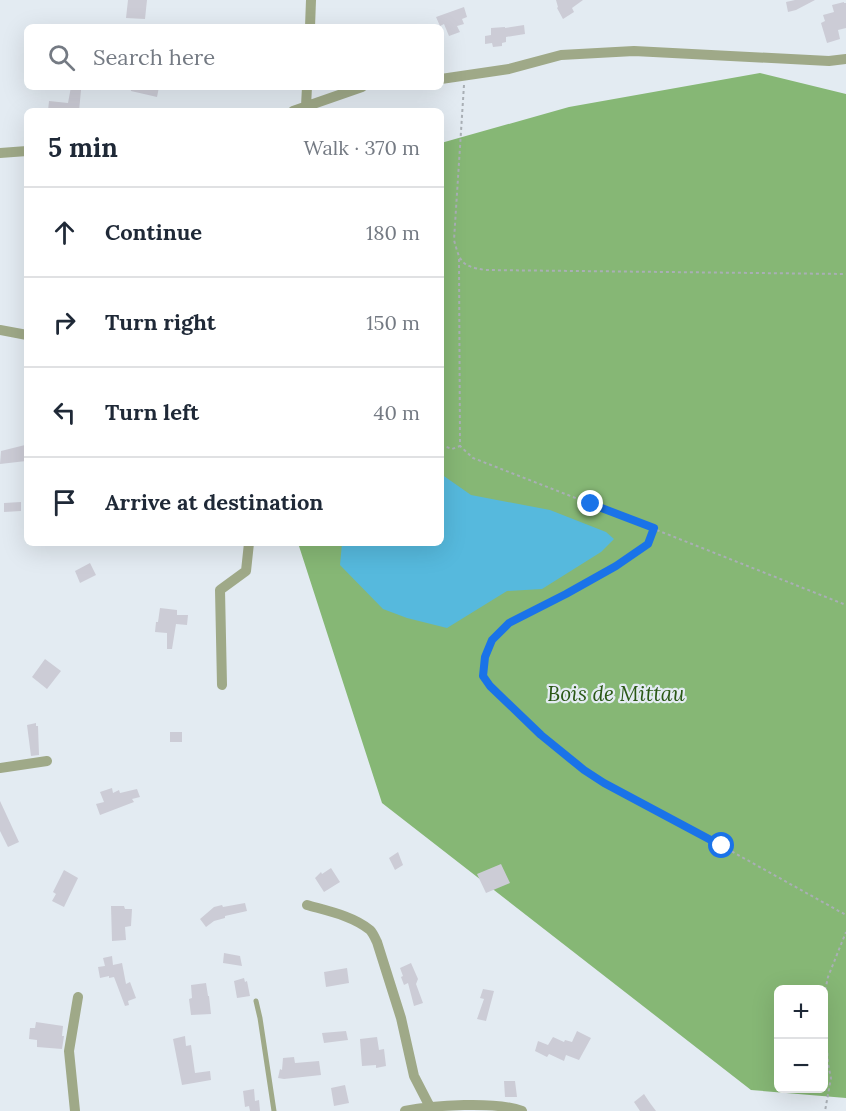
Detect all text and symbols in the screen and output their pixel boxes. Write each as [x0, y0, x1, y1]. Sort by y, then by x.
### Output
search box [24, 24, 444, 90]
icon: search [45, 41, 78, 74]
text: Search here [93, 43, 215, 71]
text: 5 min [48, 131, 118, 164]
text: Walk · 370 m [303, 135, 420, 160]
icon: ahead [48, 216, 81, 249]
text: Continue [105, 218, 202, 246]
text: 180 m [366, 220, 420, 245]
icon: right [48, 306, 81, 339]
text: Turn right [105, 308, 216, 336]
text: 150 m [366, 310, 420, 335]
icon: left [48, 396, 81, 429]
text: Turn left [105, 398, 199, 426]
text: 40 m [374, 400, 420, 425]
icon: arrive [48, 486, 81, 519]
text: Arrive at destination [105, 488, 323, 516]
route end [577, 490, 603, 516]
park label: Bois de Mittau [547, 680, 685, 707]
route start [708, 832, 734, 858]
map controls [774, 985, 828, 1093]
button: + [774, 985, 828, 1039]
button: − [774, 1039, 828, 1093]

